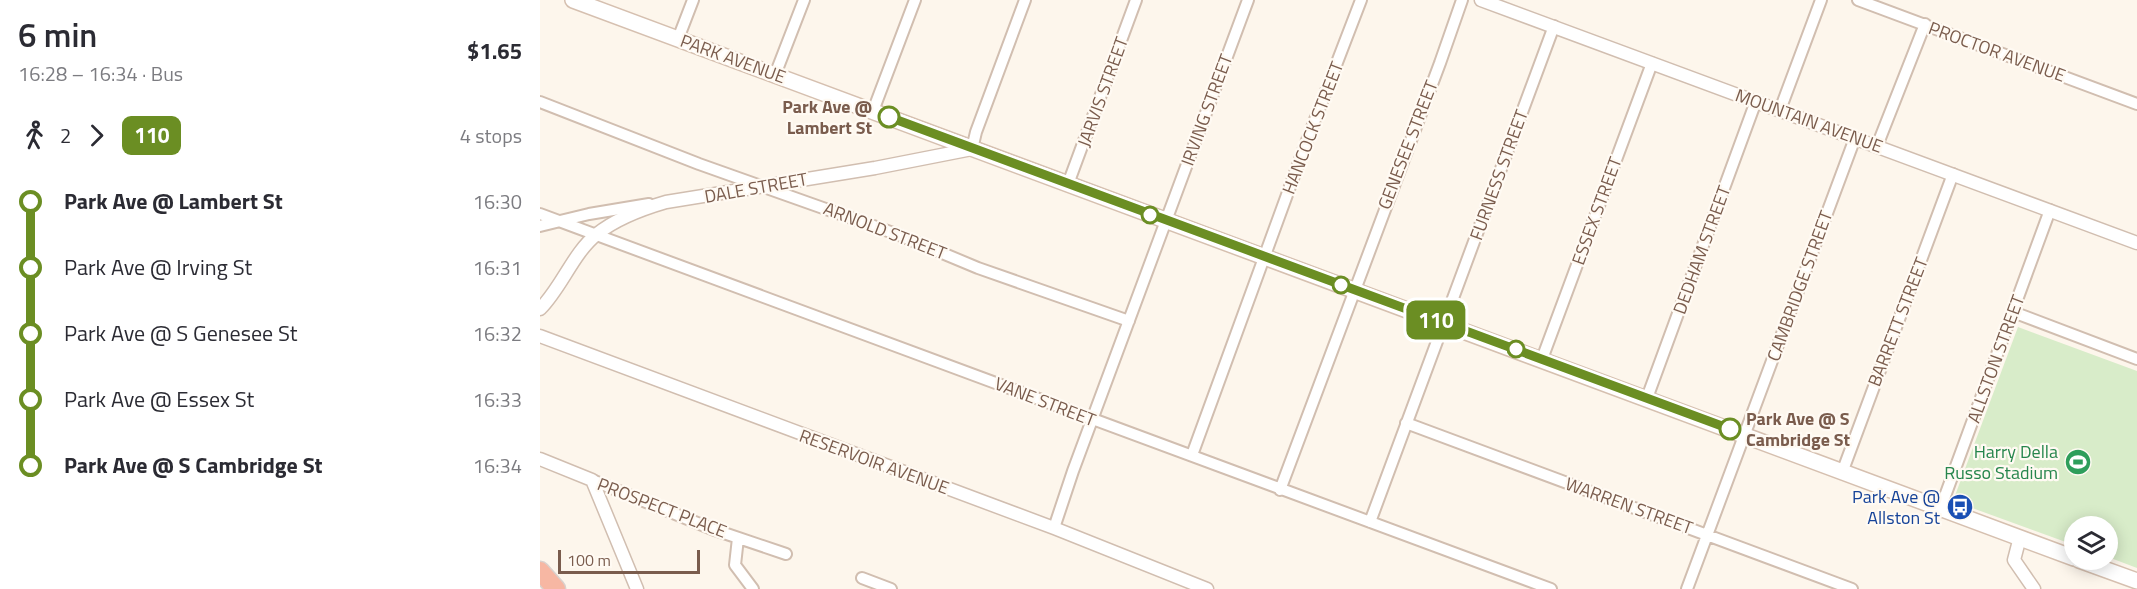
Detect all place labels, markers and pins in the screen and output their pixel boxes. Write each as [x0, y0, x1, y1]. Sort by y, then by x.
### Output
place label: Park Ave @ Lambert St [782, 93, 872, 141]
marker: Park Ave @ Lambert St [878, 106, 900, 128]
unlabelled marker [1141, 206, 1159, 224]
unlabelled marker [1332, 276, 1350, 294]
unlabelled marker [1507, 340, 1525, 358]
place label: Park Ave @ S Cambridge St [1746, 405, 1851, 453]
marker: Park Ave @ S Cambridge St [1719, 418, 1741, 440]
place label: Harry Della Russo Stadium [1944, 438, 2058, 486]
sports icon: Harry Della Russo Stadium [2063, 447, 2093, 477]
place label: Park Ave @ Allston St [1852, 483, 1941, 531]
bus stop icon: Park Ave @ Allston St [1945, 492, 1975, 522]

